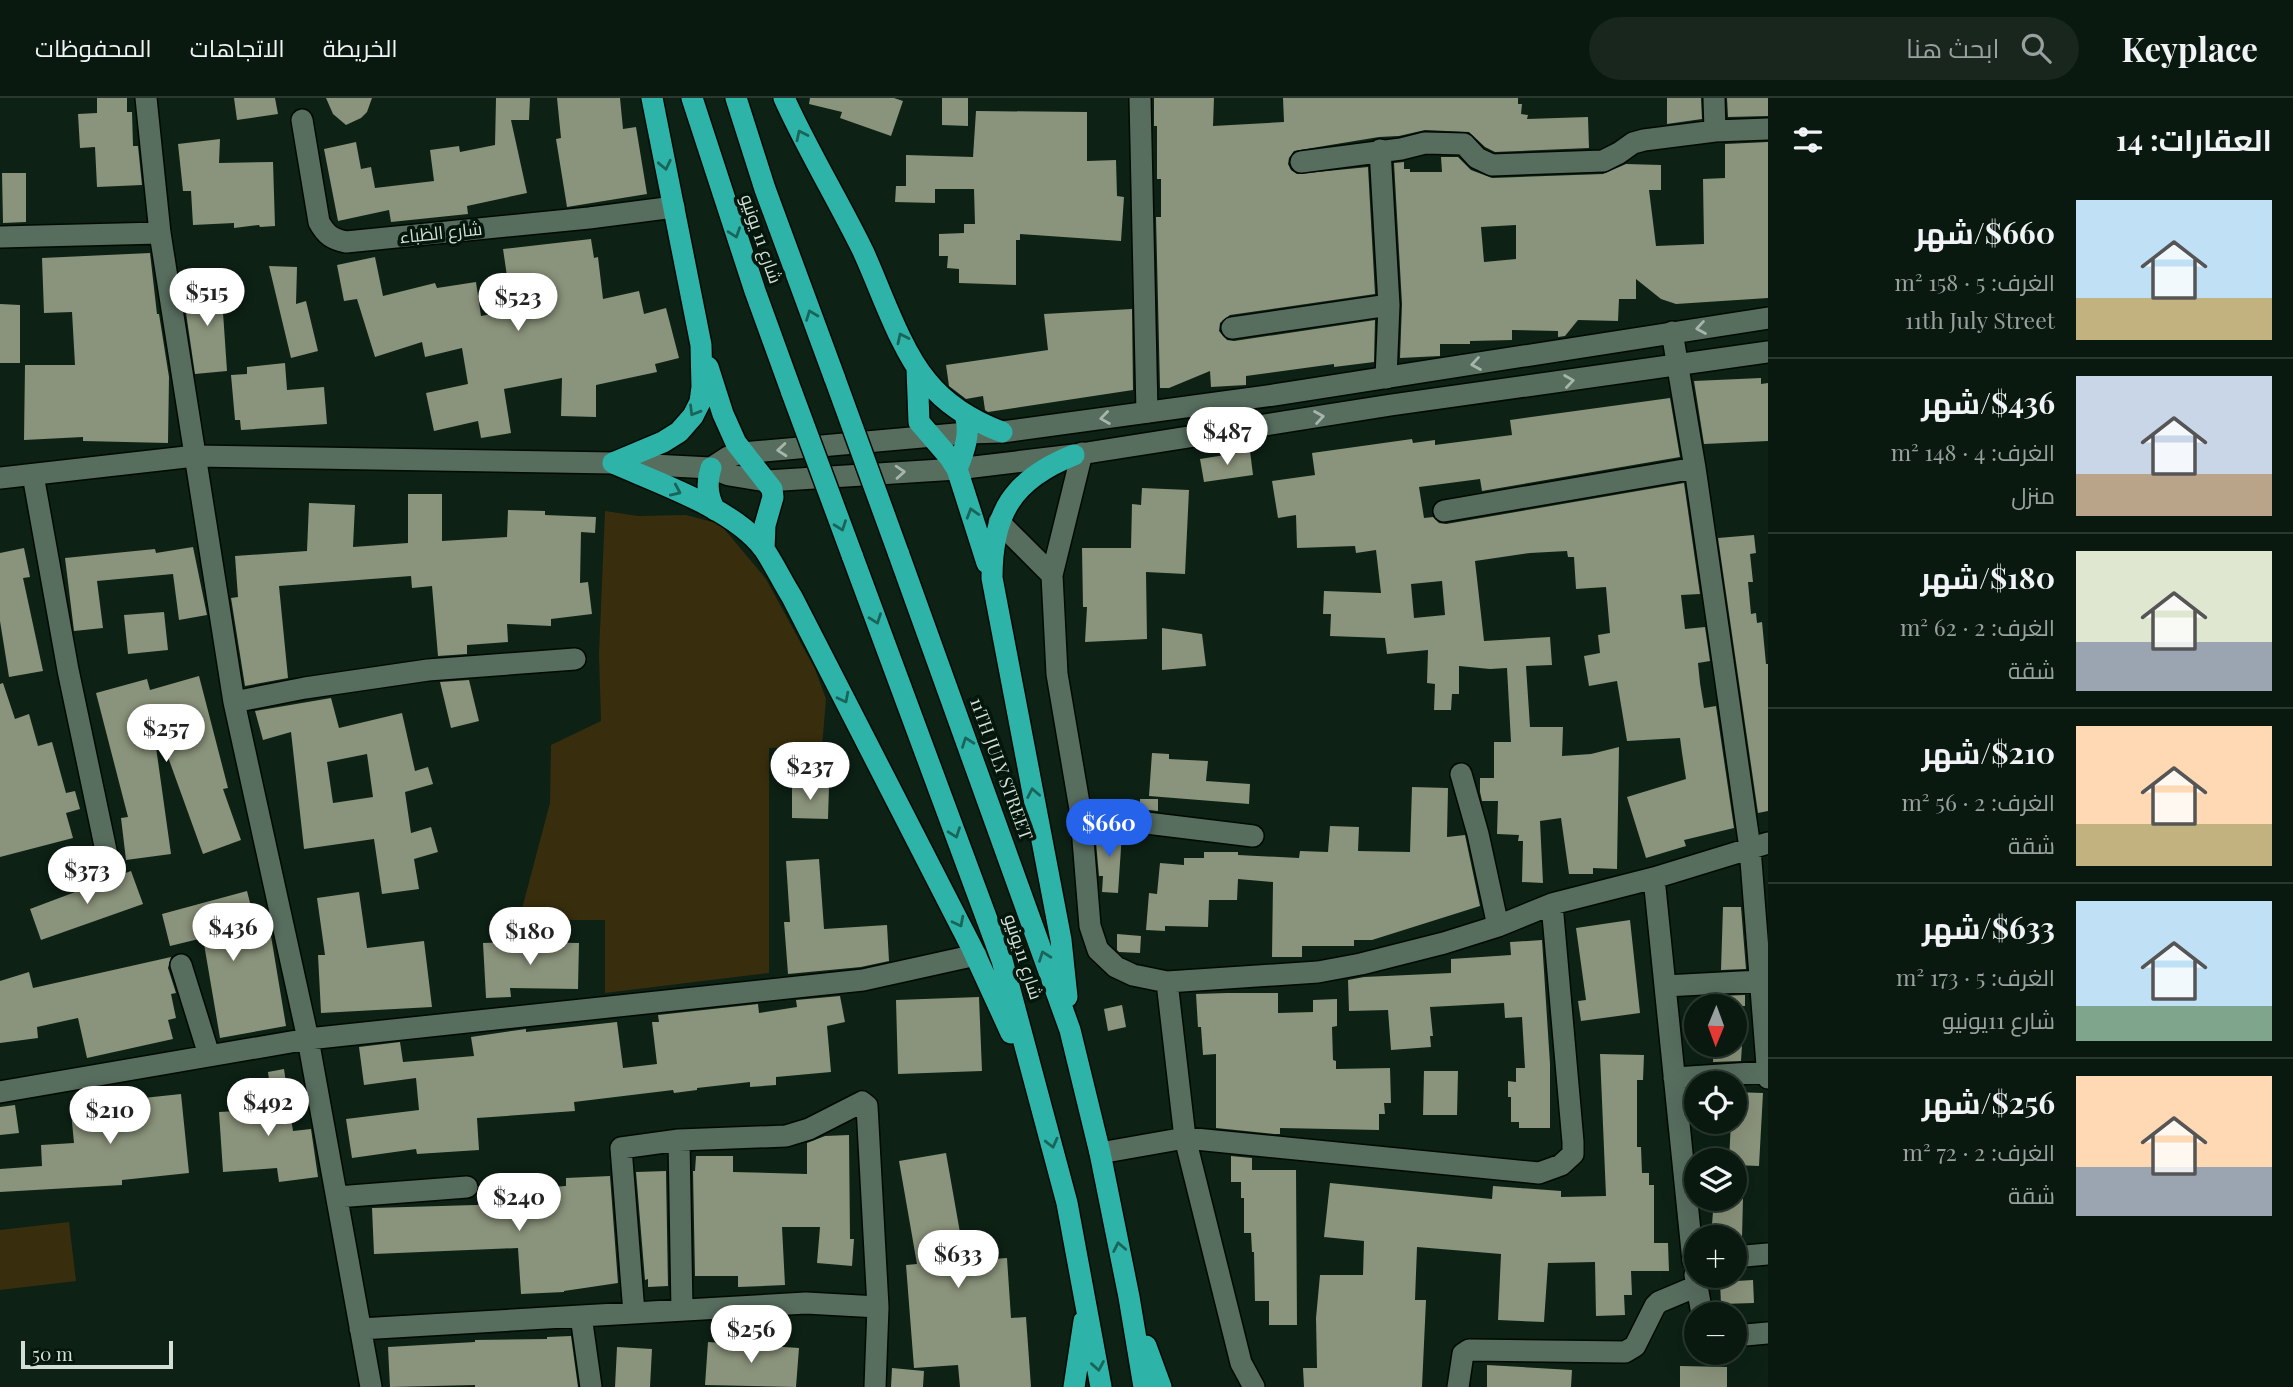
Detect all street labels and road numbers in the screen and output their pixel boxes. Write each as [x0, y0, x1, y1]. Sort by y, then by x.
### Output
street label: شارع 11 يونيو [735, 191, 788, 287]
street label: شارع الظباء [398, 216, 484, 249]
street label: 11TH JULY STREET [965, 694, 1039, 843]
street label: شارع 11يونيو [998, 911, 1049, 1003]

